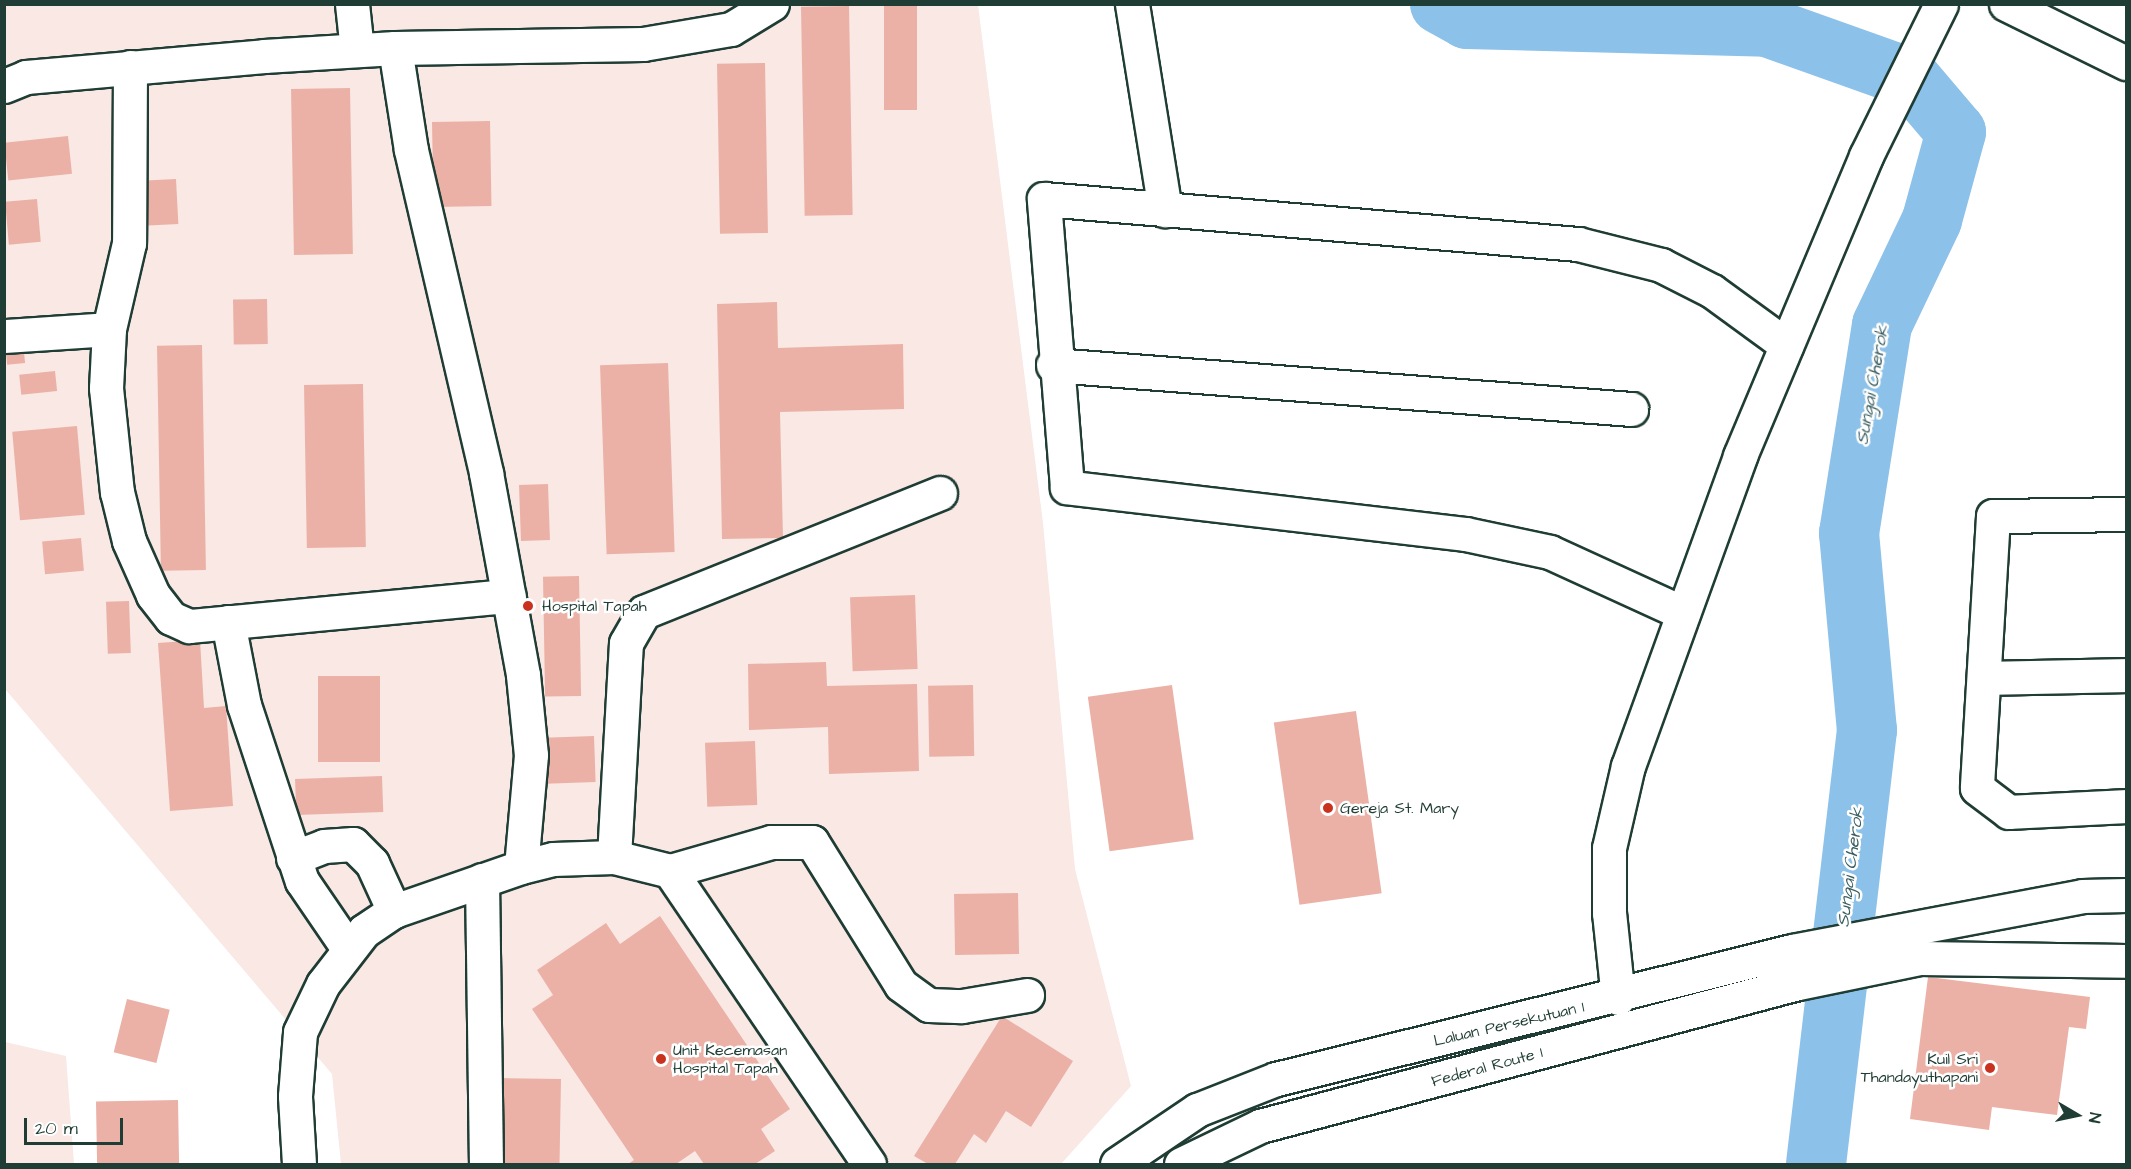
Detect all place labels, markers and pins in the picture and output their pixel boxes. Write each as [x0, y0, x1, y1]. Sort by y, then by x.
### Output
place label: Hospital Tapah [542, 596, 647, 616]
marker: Hospital Tapah [519, 597, 537, 615]
place label: Gereja St. Mary [1340, 798, 1459, 818]
marker: Gereja St. Mary [1321, 801, 1335, 815]
place label: Unit Kecemasan Hospital Tapah [673, 1040, 787, 1078]
place label: Kuil Sri Thandayuthapani [1861, 1049, 1978, 1087]
marker: Unit Kecemasan Hospital Tapah [654, 1052, 668, 1066]
marker: Kuil Sri Thandayuthapani [1983, 1061, 1997, 1075]

